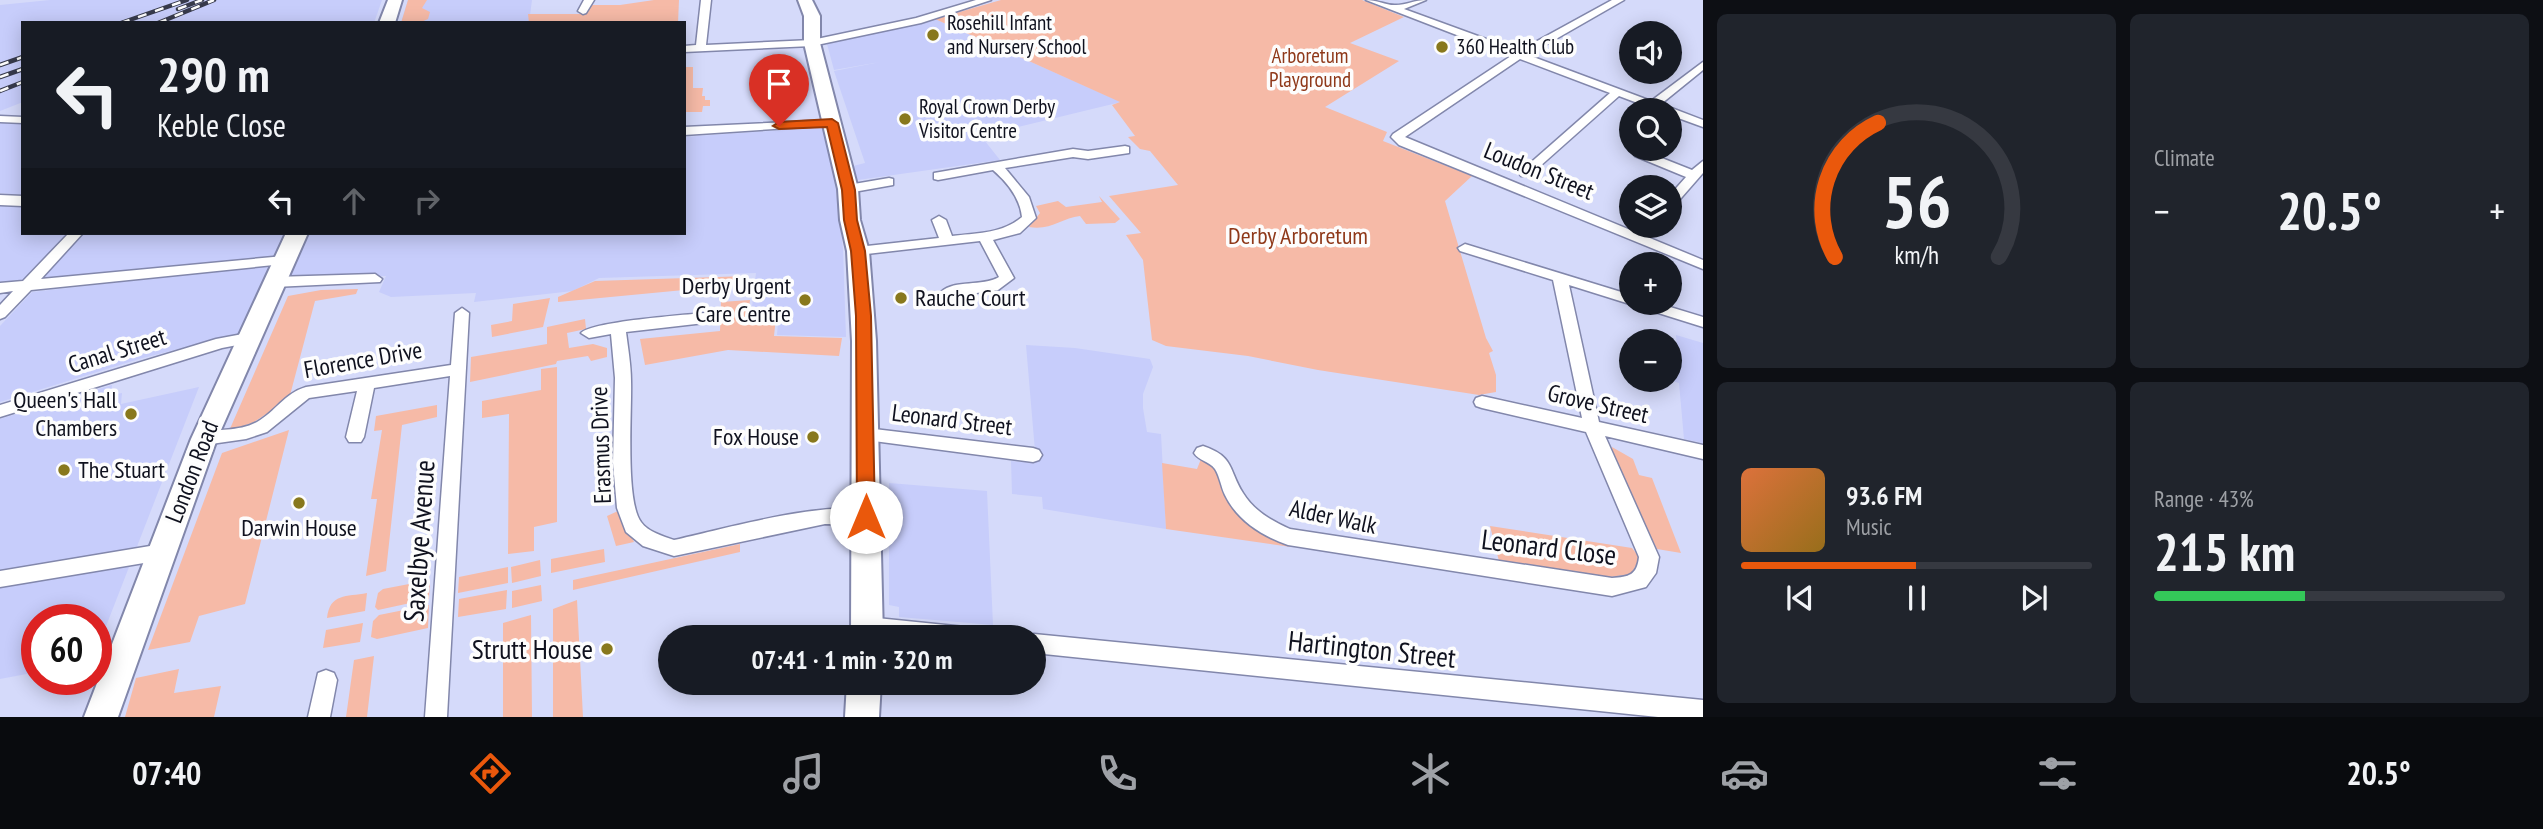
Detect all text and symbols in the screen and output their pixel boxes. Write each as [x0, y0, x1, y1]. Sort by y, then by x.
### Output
place label: Rosehill Infant and Nursery School [947, 9, 1086, 60]
map controls [1619, 21, 1682, 392]
button: sound [1619, 21, 1682, 84]
marker: Rosehill Infant and Nursery School [925, 27, 941, 43]
place label: 360 Health Club [1456, 33, 1574, 60]
marker: 360 Health Club [1434, 39, 1450, 55]
text: 290 m [157, 42, 270, 106]
park label: Arboretum Playground [1269, 42, 1351, 93]
icon: left [42, 49, 133, 140]
pin [749, 54, 809, 126]
icon: arrive [760, 65, 798, 103]
place label: Royal Crown Derby Visitor Centre [918, 93, 1055, 144]
button: search [1619, 98, 1682, 161]
text: Keble Close [157, 104, 286, 146]
marker: Royal Crown Derby Visitor Centre [897, 111, 913, 127]
street label: Loudon Street [1480, 134, 1599, 207]
text: Climate [2154, 143, 2215, 172]
text: 56 [1882, 153, 1951, 247]
button: layers [1619, 175, 1682, 238]
text: 20.5° [2277, 177, 2382, 244]
icon: left [262, 182, 300, 220]
icon: ahead [335, 182, 373, 220]
icon: right [408, 182, 446, 220]
text: − [2154, 186, 2170, 235]
text: + [2489, 186, 2505, 235]
park label: Derby Arboretum [1228, 220, 1368, 251]
text: km/h [1894, 239, 1939, 271]
button: + [1619, 252, 1682, 315]
place label: Derby Urgent Care Centre [682, 270, 791, 329]
place label: Rauche Court [915, 282, 1026, 313]
marker: Rauche Court [893, 290, 909, 306]
marker: Derby Urgent Care Centre [797, 292, 813, 308]
street label: Canal Street [64, 321, 170, 380]
button: − [1619, 329, 1682, 392]
street label: Florence Drive [301, 334, 425, 385]
street label: Grove Street [1545, 377, 1652, 430]
place label: Queen's Hall Chambers [13, 384, 117, 443]
street label: Erasmus Drive [583, 386, 618, 504]
street label: Leonard Street [890, 397, 1014, 442]
marker: Queen's Hall Chambers [123, 406, 139, 422]
street label: London Road [158, 416, 225, 527]
place label: Fox House [713, 421, 799, 452]
marker: Fox House [805, 429, 821, 445]
place label: The Stuart [78, 454, 165, 485]
street label: Saxelbye Avenue [394, 459, 443, 623]
marker: The Stuart [56, 462, 72, 478]
text: 93.6 FM [1846, 479, 1922, 512]
position arrow [829, 480, 903, 554]
text: Range · 43% [2154, 484, 2254, 513]
street label: Alder Walk [1287, 492, 1380, 541]
marker: Darwin House [291, 495, 307, 511]
place label: Darwin House [241, 512, 357, 543]
text: Music [1846, 512, 1892, 541]
text: 215 km [2154, 518, 2295, 585]
street label: Leonard Close [1480, 520, 1619, 573]
icon: previous [1781, 579, 1819, 617]
icon: pause [1898, 579, 1936, 617]
icon: next [2015, 579, 2053, 617]
speed limit sign: 60 [21, 604, 112, 695]
street label: Hartington Street [1286, 621, 1458, 676]
place label: Strutt House [472, 630, 593, 667]
marker: Strutt House [599, 641, 615, 657]
text: 07:41 · 1 min · 320 m [752, 643, 952, 676]
icon: directions [466, 749, 515, 798]
icon: music [779, 749, 828, 798]
icon: phone [1093, 749, 1142, 798]
icon: climate [1406, 749, 1455, 798]
icon: car [1720, 749, 1769, 798]
icon: filters [2033, 749, 2082, 798]
text: 07:40 [132, 752, 201, 794]
text: 20.5° [2346, 752, 2411, 794]

